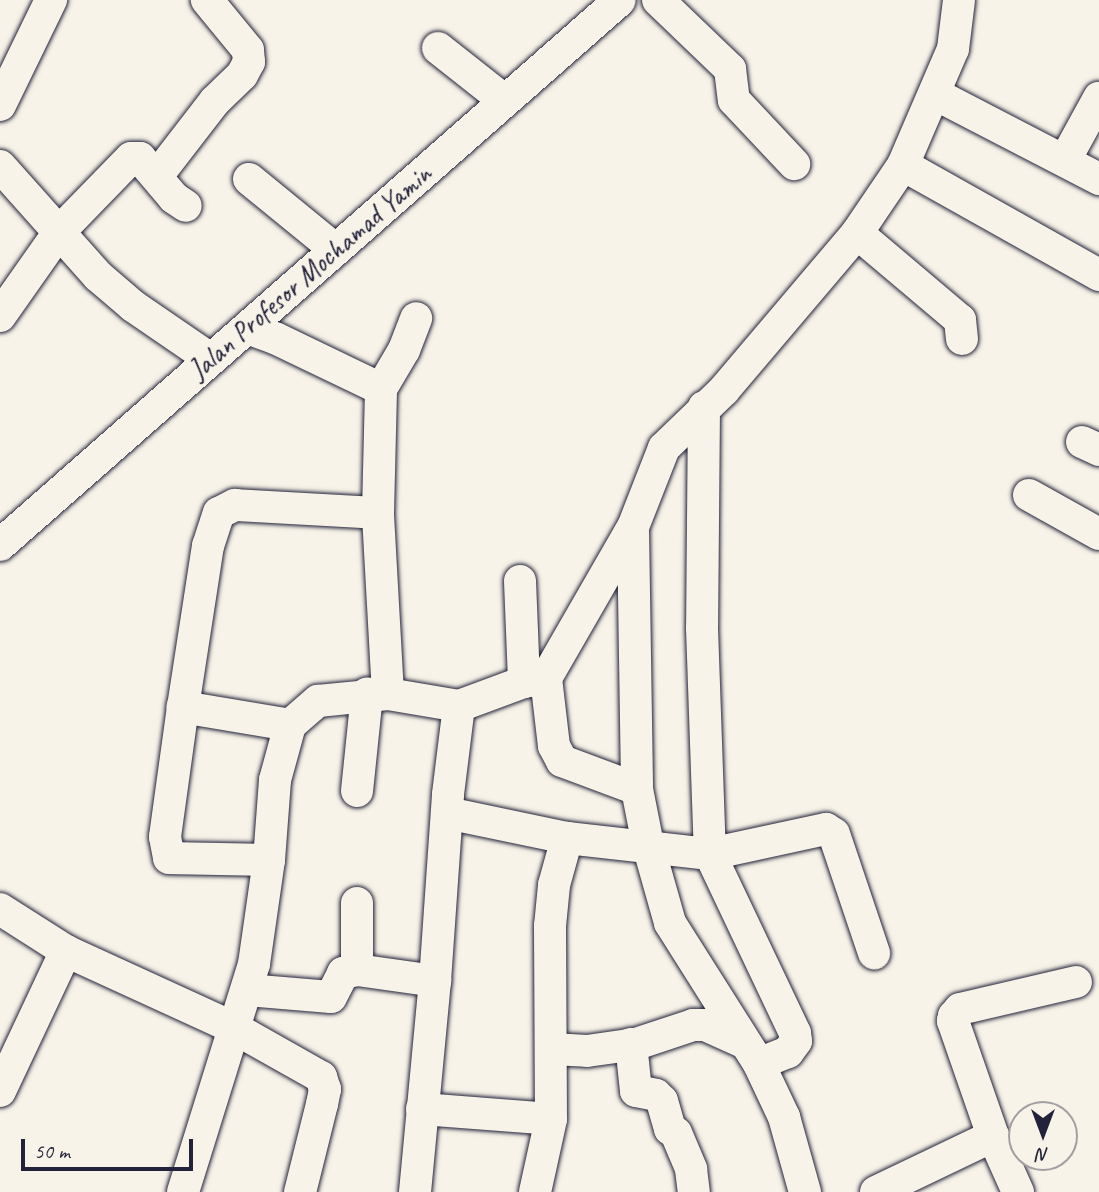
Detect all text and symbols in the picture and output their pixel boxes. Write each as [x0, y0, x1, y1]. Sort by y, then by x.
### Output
street label: Jalan Profesor Mochamad Yamin [182, 158, 438, 386]
north arrow [1008, 1101, 1078, 1171]
scale bar [24, 1126, 196, 1170]
text: 50 m [34, 1138, 70, 1164]
text: N [1037, 1143, 1049, 1167]

